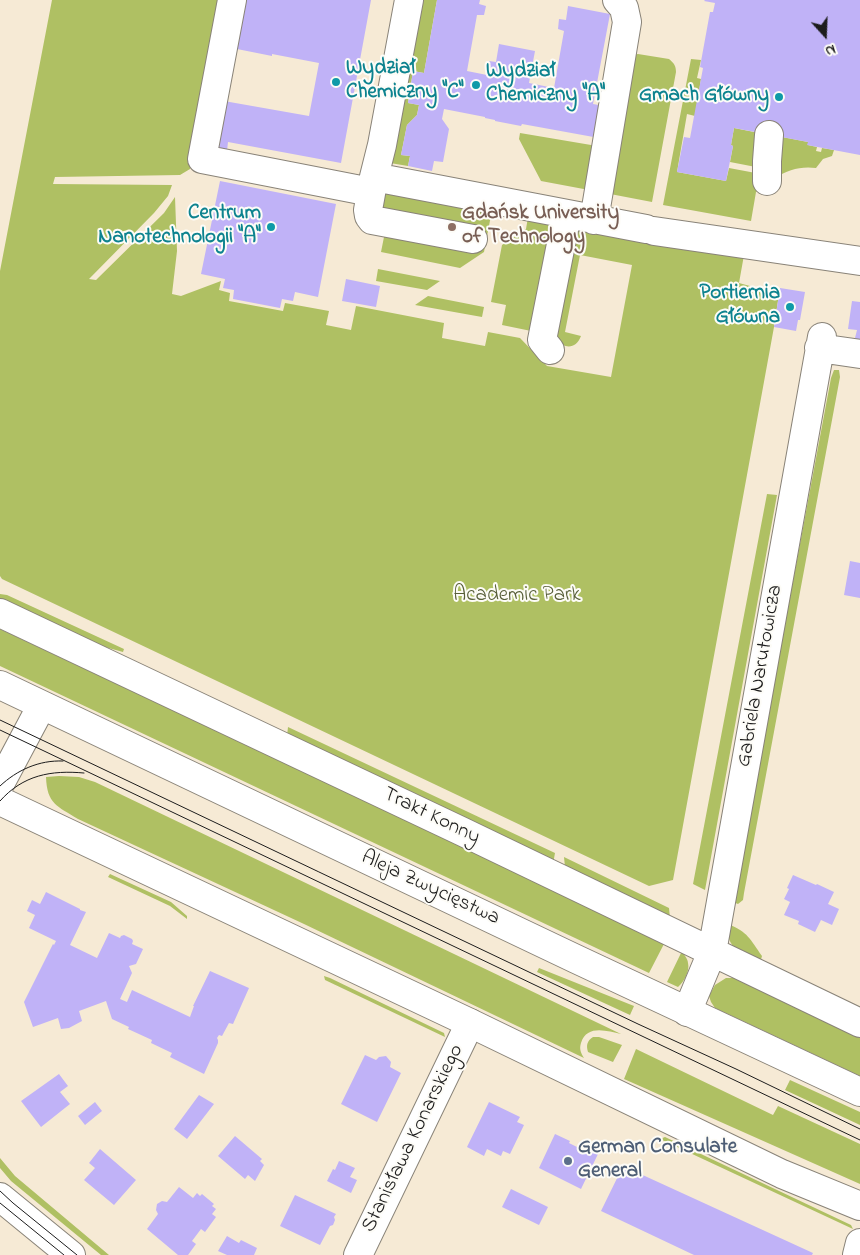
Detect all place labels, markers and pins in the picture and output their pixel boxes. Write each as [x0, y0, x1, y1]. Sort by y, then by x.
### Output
place label: Wydział Chemiczny "C" [346, 57, 464, 107]
place label: Wydział Chemiczny "A" [486, 60, 605, 110]
marker: Wydział Chemiczny "C" [330, 76, 342, 88]
marker: Wydział Chemiczny "A" [470, 79, 482, 91]
place label: Gmach Główny [639, 84, 769, 110]
marker: Gmach Główny [773, 91, 785, 103]
place label: Centrum Nanotechnologii "A" [98, 202, 261, 252]
place label: Gdańsk University of Technology [462, 202, 619, 252]
marker: Centrum Nanotechnologii "A" [265, 221, 277, 233]
marker: Gdańsk University of Technology [446, 221, 458, 233]
place label: Portiernia Główna [699, 282, 780, 332]
marker: Portiernia Główna [784, 301, 796, 313]
place label: German Consulate General [578, 1136, 737, 1186]
marker: German Consulate General [562, 1155, 574, 1167]

